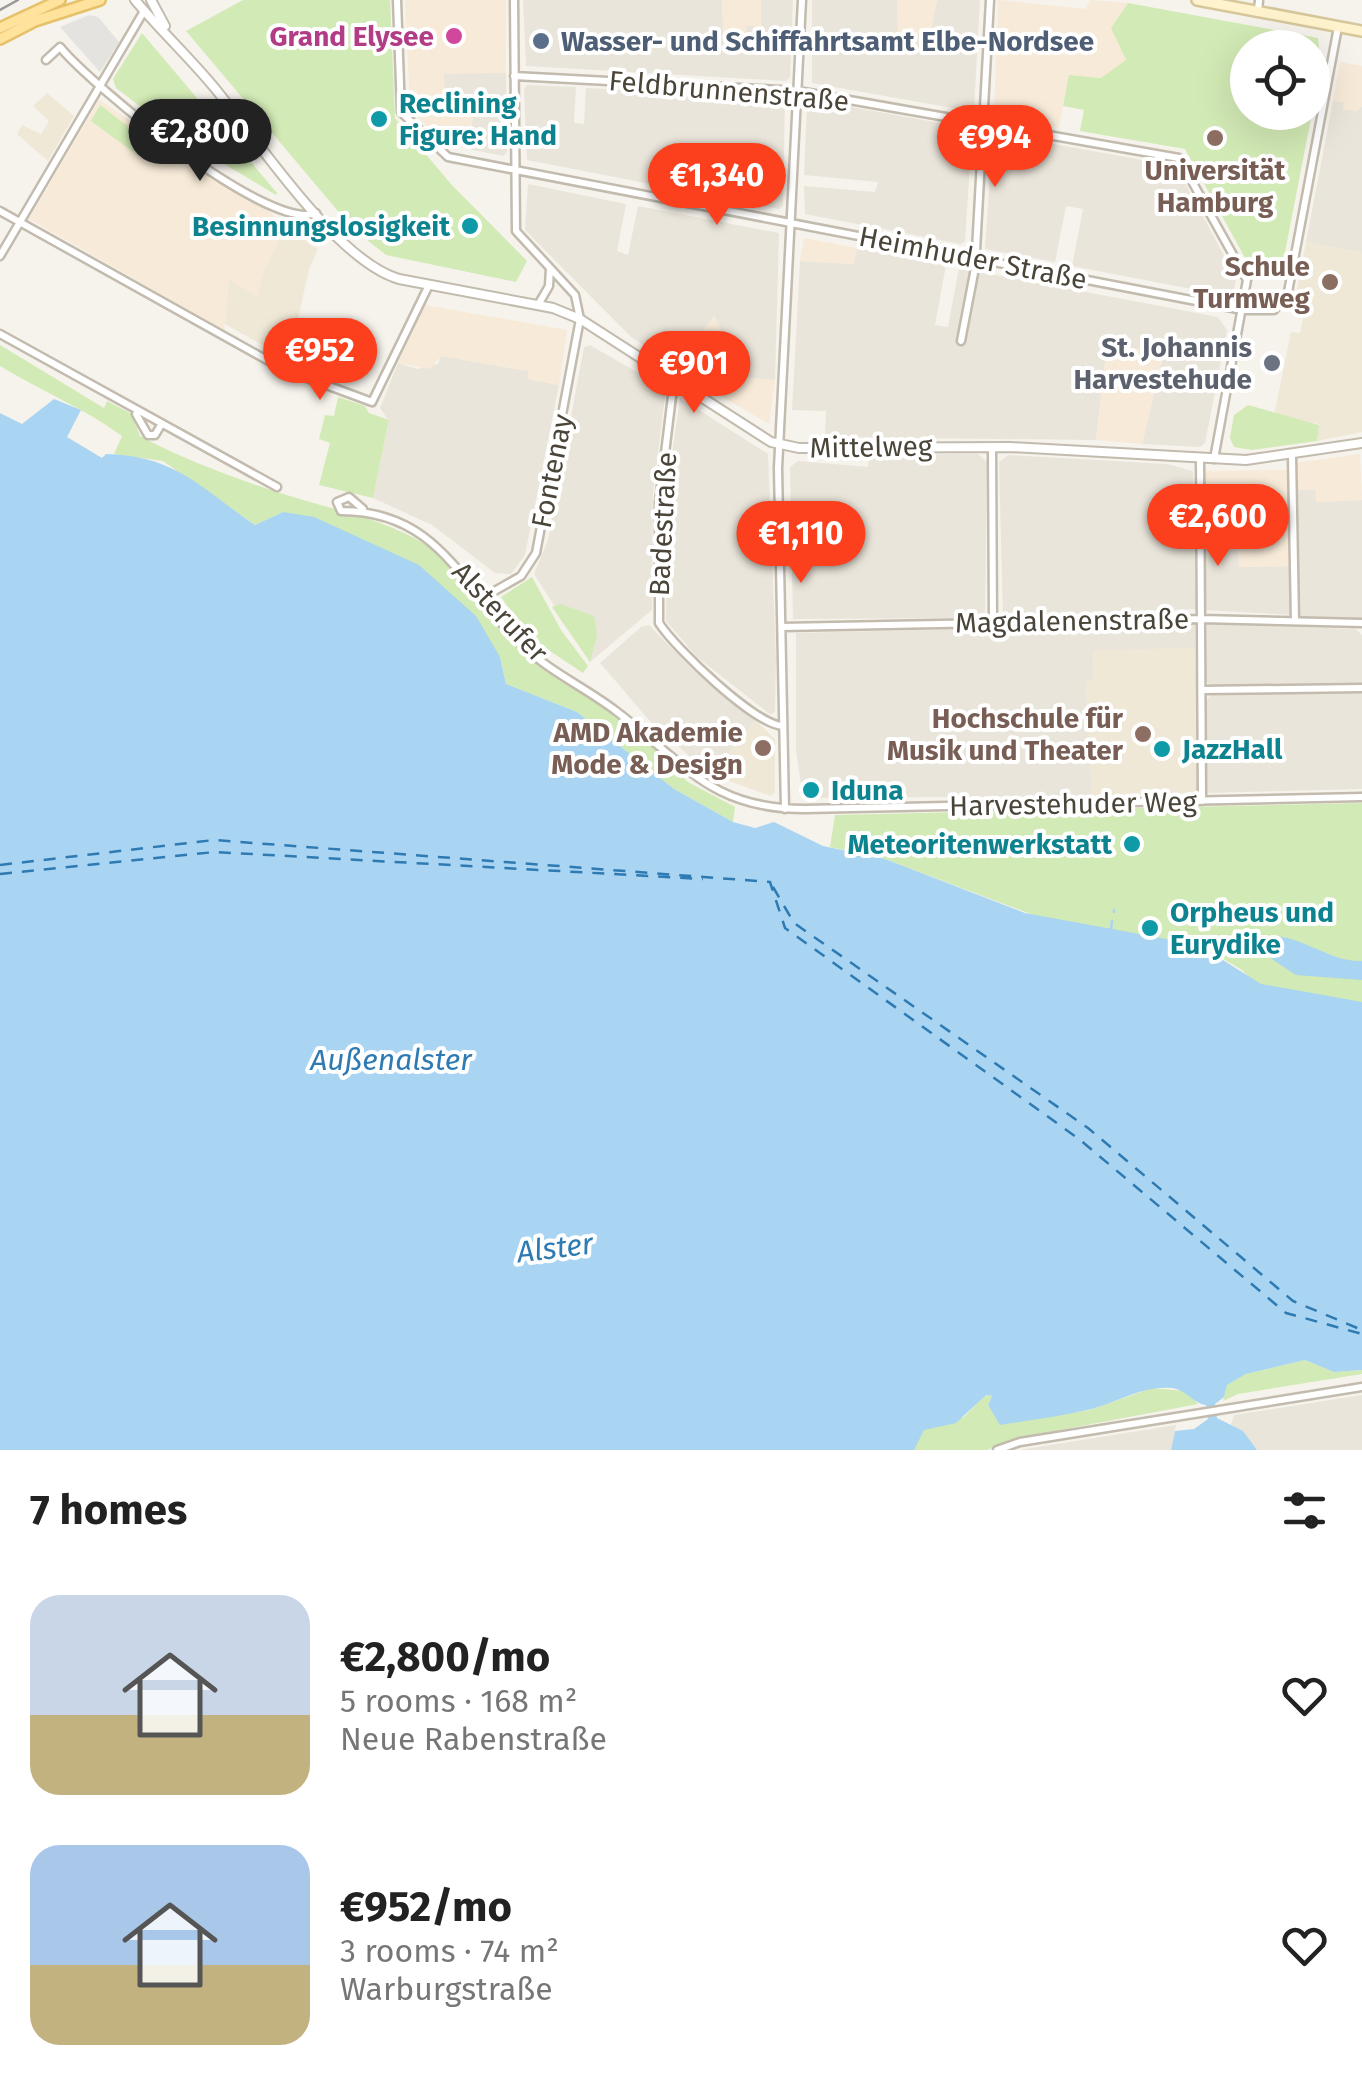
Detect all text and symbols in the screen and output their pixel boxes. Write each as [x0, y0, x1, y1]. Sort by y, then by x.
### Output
place label: Grand Elysee [270, 20, 434, 53]
marker: Grand Elysee [443, 25, 465, 47]
place label: Wasser- und Schiffahrtsamt Elbe-Nordsee [561, 25, 1094, 58]
marker: Wasser- und Schiffahrtsamt Elbe-Nordsee [530, 30, 552, 52]
map controls [1230, 30, 1330, 130]
button: locate [1230, 30, 1330, 130]
street label: Feldbrunnenstraße [607, 64, 851, 118]
place label: Reclining Figure: Hand [399, 87, 557, 152]
pin: €2,800 [119, 99, 281, 184]
pin: €994 [936, 105, 1054, 190]
marker: Reclining Figure: Hand [368, 108, 390, 130]
text: €2,800 [151, 112, 249, 150]
text: €994 [959, 118, 1031, 156]
marker: Universität Hamburg [1204, 127, 1226, 149]
pin: €1,340 [636, 143, 798, 228]
place label: Universität Hamburg [1145, 154, 1287, 219]
text: €1,340 [670, 156, 764, 194]
place label: Besinnungslosigkeit [192, 210, 451, 243]
marker: Besinnungslosigkeit [459, 215, 481, 237]
street label: Heimhuder Straße [856, 220, 1090, 296]
place label: Schule Turmweg [1193, 250, 1311, 315]
marker: Schule Turmweg [1319, 271, 1341, 293]
pin: €952 [261, 318, 379, 403]
text: €952 [285, 331, 355, 369]
pin: €901 [635, 331, 753, 416]
place label: St. Johannis Harvestehude [1073, 331, 1252, 396]
text: €901 [659, 344, 729, 382]
marker: St. Johannis Harvestehude [1261, 352, 1283, 374]
street label: Fontenay [525, 411, 579, 531]
street label: Mittelweg [809, 429, 933, 465]
street label: Badestraße [643, 451, 683, 597]
pin: €2,600 [1137, 484, 1299, 569]
text: €2,600 [1169, 497, 1267, 535]
pin: €1,110 [720, 501, 882, 586]
text: €1,110 [758, 514, 844, 552]
street label: Alsterufer [445, 555, 555, 669]
street label: Magdalenenstraße [955, 602, 1189, 640]
place label: Hochschule für Musik und Theater [887, 702, 1124, 767]
place label: AMD Akademie Mode & Design [551, 716, 743, 781]
marker: Hochschule für Musik und Theater [1132, 723, 1154, 745]
place label: JazzHall [1181, 733, 1283, 766]
marker: AMD Akademie Mode & Design [752, 737, 774, 759]
marker: JazzHall [1151, 738, 1173, 760]
place label: Iduna [831, 774, 904, 807]
marker: Iduna [800, 779, 822, 801]
street label: Harvestehuder Weg [949, 785, 1198, 823]
place label: Meteoritenwerkstatt [847, 828, 1113, 861]
marker: Meteoritenwerkstatt [1121, 833, 1143, 855]
place label: Orpheus und Eurydike [1170, 896, 1334, 961]
marker: Orpheus und Eurydike [1139, 917, 1161, 939]
water label: Außenalster [309, 1042, 473, 1078]
water label: Alster [514, 1225, 597, 1271]
icon: filters [1277, 1483, 1332, 1538]
text: 7 homes [30, 1485, 187, 1535]
text: €2,800/mo [340, 1632, 550, 1682]
icon: home [110, 1635, 230, 1755]
icon: heart [1277, 1668, 1332, 1723]
text: 5 rooms · 168 m² [340, 1682, 577, 1720]
text: Neue Rabenstraße [340, 1720, 607, 1758]
text: €952/mo [340, 1882, 512, 1932]
icon: home [110, 1885, 230, 2005]
icon: heart [1277, 1918, 1332, 1973]
text: 3 rooms · 74 m² [340, 1932, 559, 1970]
text: Warburgstraße [340, 1970, 553, 2008]

